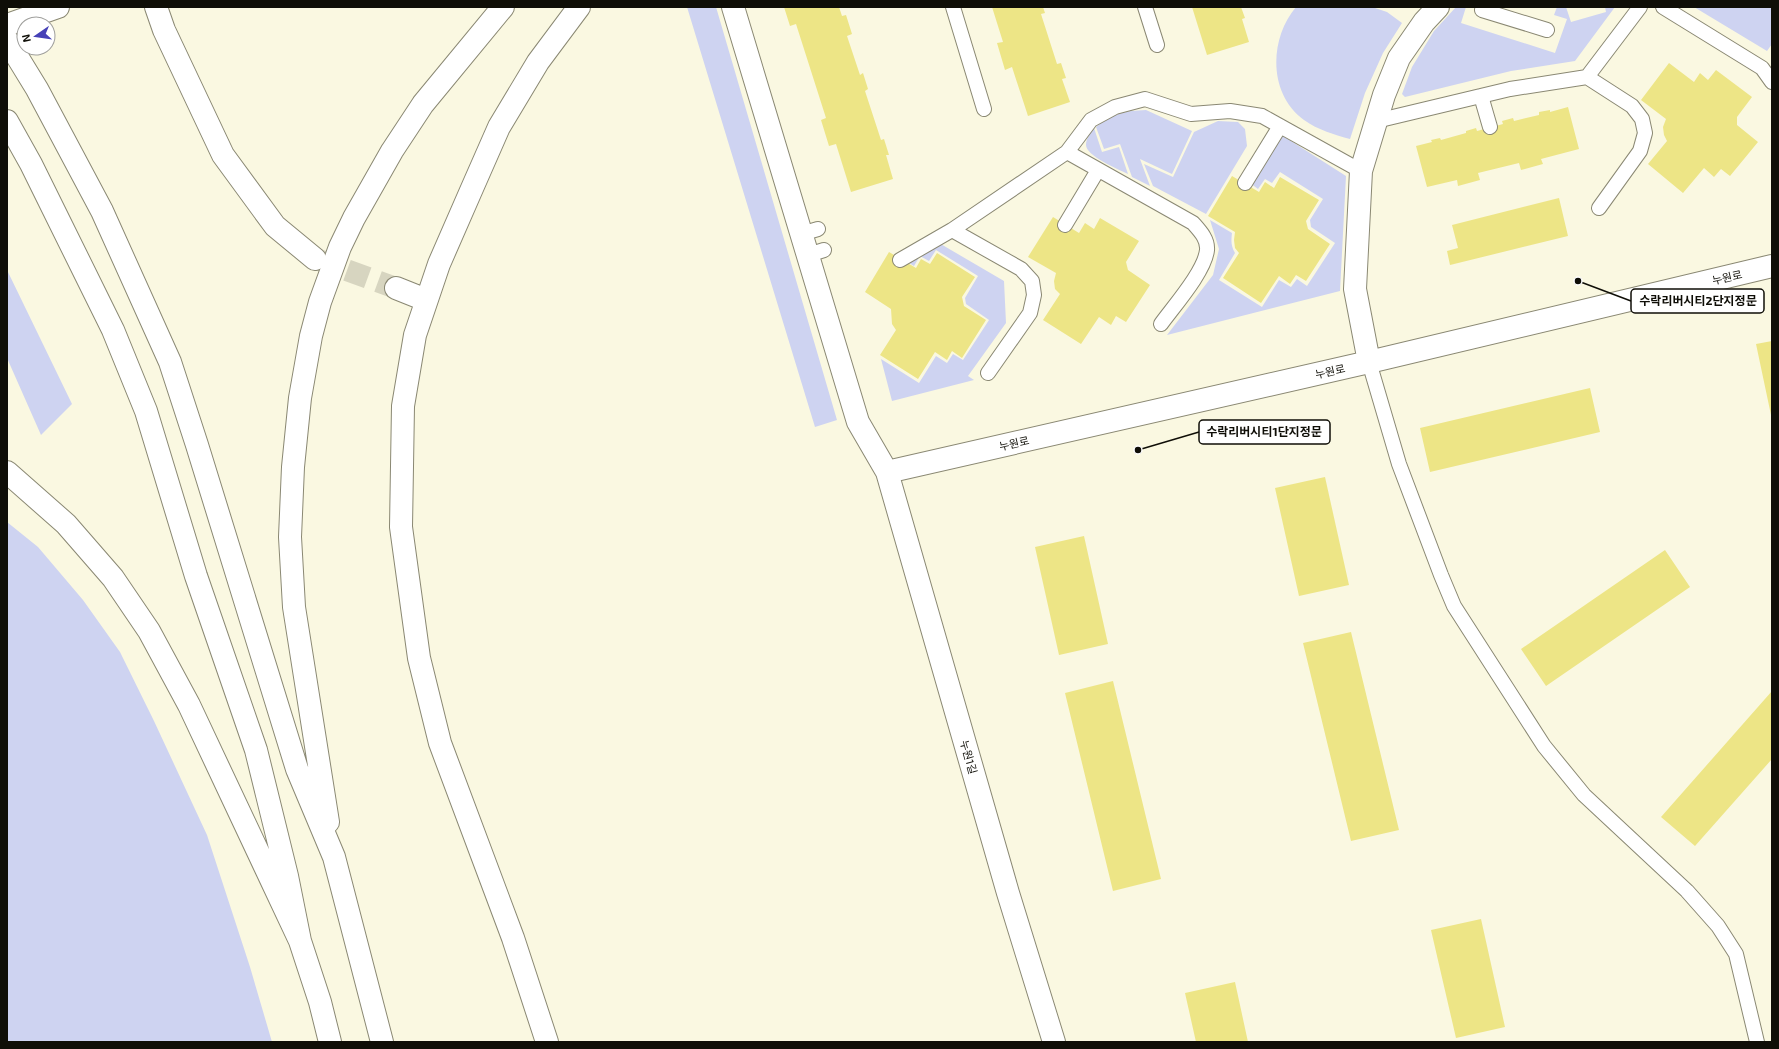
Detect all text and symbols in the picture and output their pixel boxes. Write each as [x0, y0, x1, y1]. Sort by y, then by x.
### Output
north arrow [16, 16, 56, 56]
text: N [19, 33, 33, 44]
street label: 누원로 [1711, 267, 1743, 287]
callout: 수락리버시티2단지정문 [1631, 289, 1764, 313]
text: 수락리버시티2단지정문 [1639, 293, 1757, 307]
street label: 누원로 [1314, 361, 1346, 381]
callout: 수락리버시티1단지정문 [1199, 420, 1330, 444]
text: 수락리버시티1단지정문 [1206, 424, 1322, 438]
street label: 누원로 [998, 433, 1030, 453]
street label: 누원1길 [958, 739, 980, 775]

